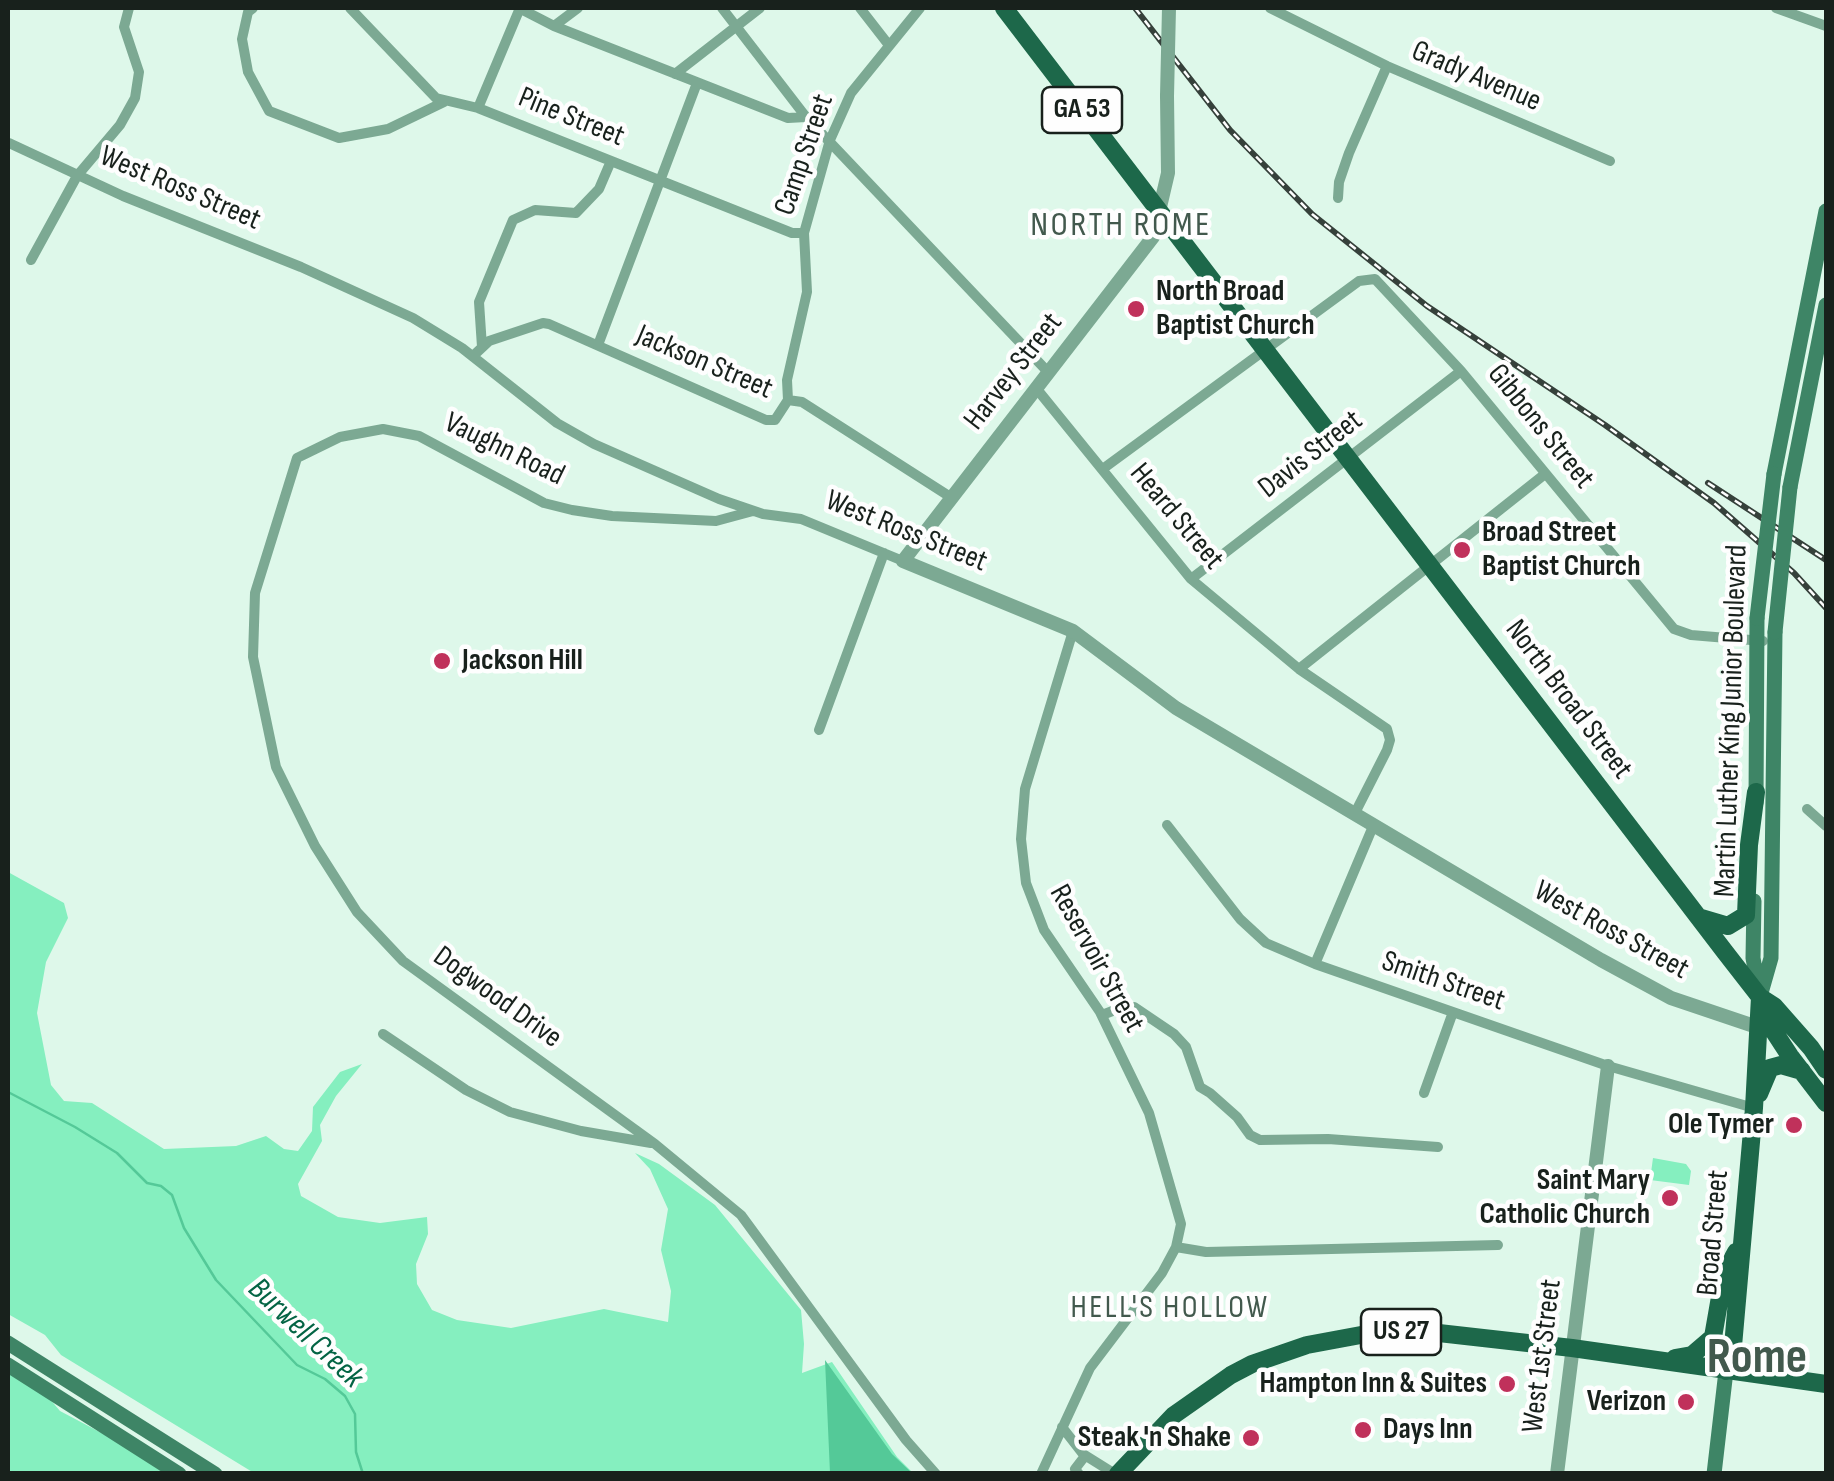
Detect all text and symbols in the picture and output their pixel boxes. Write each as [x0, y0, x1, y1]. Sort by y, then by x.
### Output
street label: Grady Avenue [1406, 34, 1546, 120]
street label: Pine Street [513, 80, 629, 156]
road number: GA 53 [1042, 87, 1122, 133]
street label: Camp Street [768, 90, 842, 220]
street label: West Ross Street [94, 139, 266, 239]
district label: NORTH ROME [1030, 205, 1212, 247]
place label: North Broad Baptist Church [1156, 274, 1315, 344]
marker: North Broad Baptist Church [1125, 298, 1147, 320]
street label: Harvey Street [957, 306, 1071, 438]
street label: Jackson Street [630, 318, 778, 408]
street label: Gibbons Street [1479, 358, 1601, 496]
street label: Davis Street [1252, 403, 1370, 507]
street label: Vaughn Road [438, 406, 570, 494]
street label: Heard Street [1121, 457, 1231, 577]
street label: West Ross Street [820, 483, 992, 581]
place label: Broad Street Baptist Church [1482, 515, 1641, 586]
marker: Broad Street Baptist Church [1451, 539, 1473, 561]
street label: Martin Luther King Junior Boulevard [1708, 544, 1756, 898]
street label: North Broad Street [1497, 613, 1639, 787]
place label: Jackson Hill [462, 643, 583, 679]
marker: Jackson Hill [431, 650, 453, 672]
street label: West Ross Street [1527, 874, 1695, 988]
street label: Reservoir Street [1041, 879, 1151, 1039]
street label: Dogwood Drive [426, 939, 568, 1057]
street label: Smith Street [1377, 944, 1509, 1020]
place label: Ole Tymer [1668, 1107, 1774, 1143]
marker: Ole Tymer [1783, 1114, 1805, 1136]
place label: Saint Mary Catholic Church [1480, 1163, 1650, 1234]
street label: Broad Street [1691, 1169, 1737, 1297]
marker: Saint Mary Catholic Church [1659, 1187, 1681, 1209]
water label: Burwell Creek [239, 1271, 371, 1397]
street label: West 1st Street [1516, 1277, 1570, 1435]
district label: HELL'S HOLLOW [1070, 1290, 1270, 1328]
road number: US 27 [1361, 1309, 1441, 1355]
district label: Rome [1707, 1329, 1807, 1389]
place label: Hampton Inn & Suites [1260, 1366, 1487, 1402]
marker: Hampton Inn & Suites [1496, 1373, 1518, 1395]
place label: Verizon [1587, 1384, 1666, 1420]
marker: Verizon [1675, 1391, 1697, 1413]
place label: Days Inn [1383, 1412, 1472, 1448]
marker: Days Inn [1352, 1419, 1374, 1441]
place label: Steak 'n Shake [1078, 1420, 1231, 1456]
marker: Steak 'n Shake [1240, 1427, 1262, 1449]

